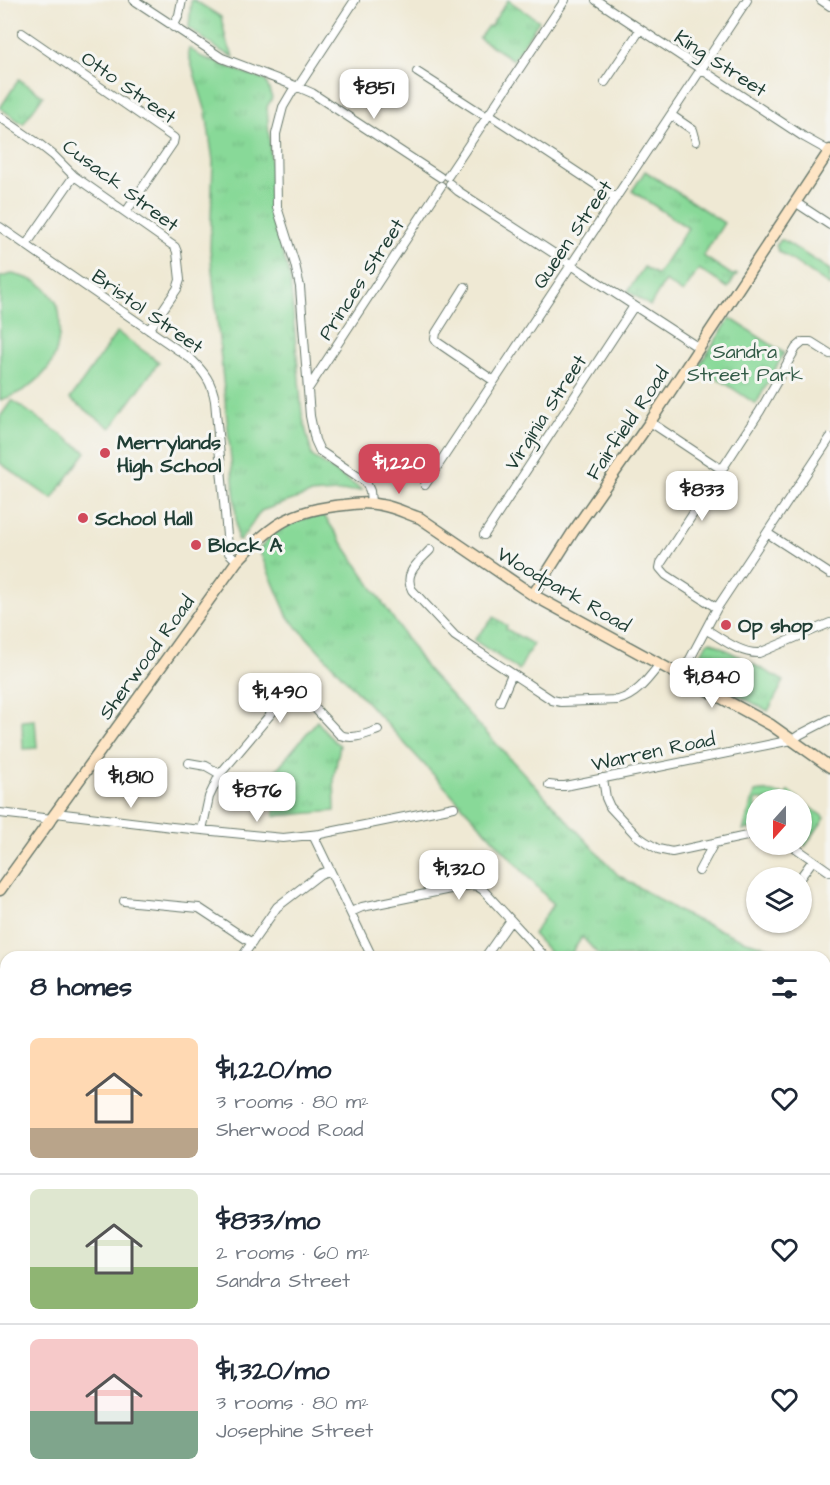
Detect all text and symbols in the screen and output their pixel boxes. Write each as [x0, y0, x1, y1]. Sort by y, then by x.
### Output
street label: King Street [668, 23, 772, 105]
street label: Otto Street [75, 45, 182, 131]
pin: $851 [338, 69, 410, 120]
text: $851 [354, 74, 394, 102]
street label: Cusack Street [56, 133, 184, 239]
street label: Queen Street [526, 175, 620, 295]
street label: Princes Street [312, 213, 412, 346]
street label: Bristol Street [86, 263, 209, 361]
park label: Sandra Street Park [687, 338, 803, 389]
street label: Virginia Street [498, 349, 595, 476]
street label: Fairfield Road [580, 361, 676, 486]
place label: Merrylands High School [117, 429, 221, 481]
pin: $1,220 [350, 444, 448, 495]
marker: Merrylands High School [98, 446, 112, 460]
text: $1,220 [373, 449, 425, 477]
pin: $833 [666, 471, 738, 522]
text: $833 [680, 476, 724, 504]
place label: School Hall [94, 505, 193, 533]
marker: School Hall [76, 511, 90, 525]
place label: Block A [208, 532, 283, 560]
marker: Block A [189, 538, 203, 552]
street label: Woodpark Road [491, 540, 636, 640]
street label: Sherwood Road [92, 590, 201, 725]
place label: Op shop [738, 612, 814, 640]
marker: Op shop [719, 618, 733, 632]
pin: $1,840 [663, 658, 761, 709]
text: $1,840 [684, 663, 740, 691]
pin: $1,490 [231, 673, 329, 724]
text: $1,490 [253, 678, 307, 706]
street label: Warren Road [589, 725, 718, 779]
pin: $1,810 [82, 758, 180, 809]
text: $1,810 [108, 763, 154, 791]
pin: $876 [221, 772, 293, 823]
text: $876 [233, 777, 281, 805]
north arrow [746, 789, 812, 855]
map controls [746, 789, 812, 933]
pin: $1,320 [410, 850, 508, 901]
text: $1,320 [433, 855, 485, 883]
button: layers [746, 867, 812, 933]
text: 8 homes [30, 969, 132, 1005]
icon: filters [768, 971, 801, 1004]
text: $1,220/mo [216, 1052, 331, 1088]
icon: home [78, 1062, 150, 1134]
icon: heart [768, 1082, 801, 1115]
text: 3 rooms · 80 m² [216, 1088, 369, 1116]
text: Sherwood Road [216, 1116, 363, 1144]
text: $833/mo [216, 1203, 320, 1239]
icon: home [78, 1213, 150, 1285]
icon: heart [768, 1233, 801, 1266]
text: 2 rooms · 60 m² [216, 1239, 370, 1267]
text: Sandra Street [216, 1267, 350, 1295]
text: $1,320/mo [216, 1353, 330, 1389]
icon: home [78, 1363, 150, 1435]
icon: heart [768, 1383, 801, 1416]
text: 3 rooms · 80 m² [216, 1389, 369, 1417]
text: Josephine Street [216, 1417, 373, 1445]

